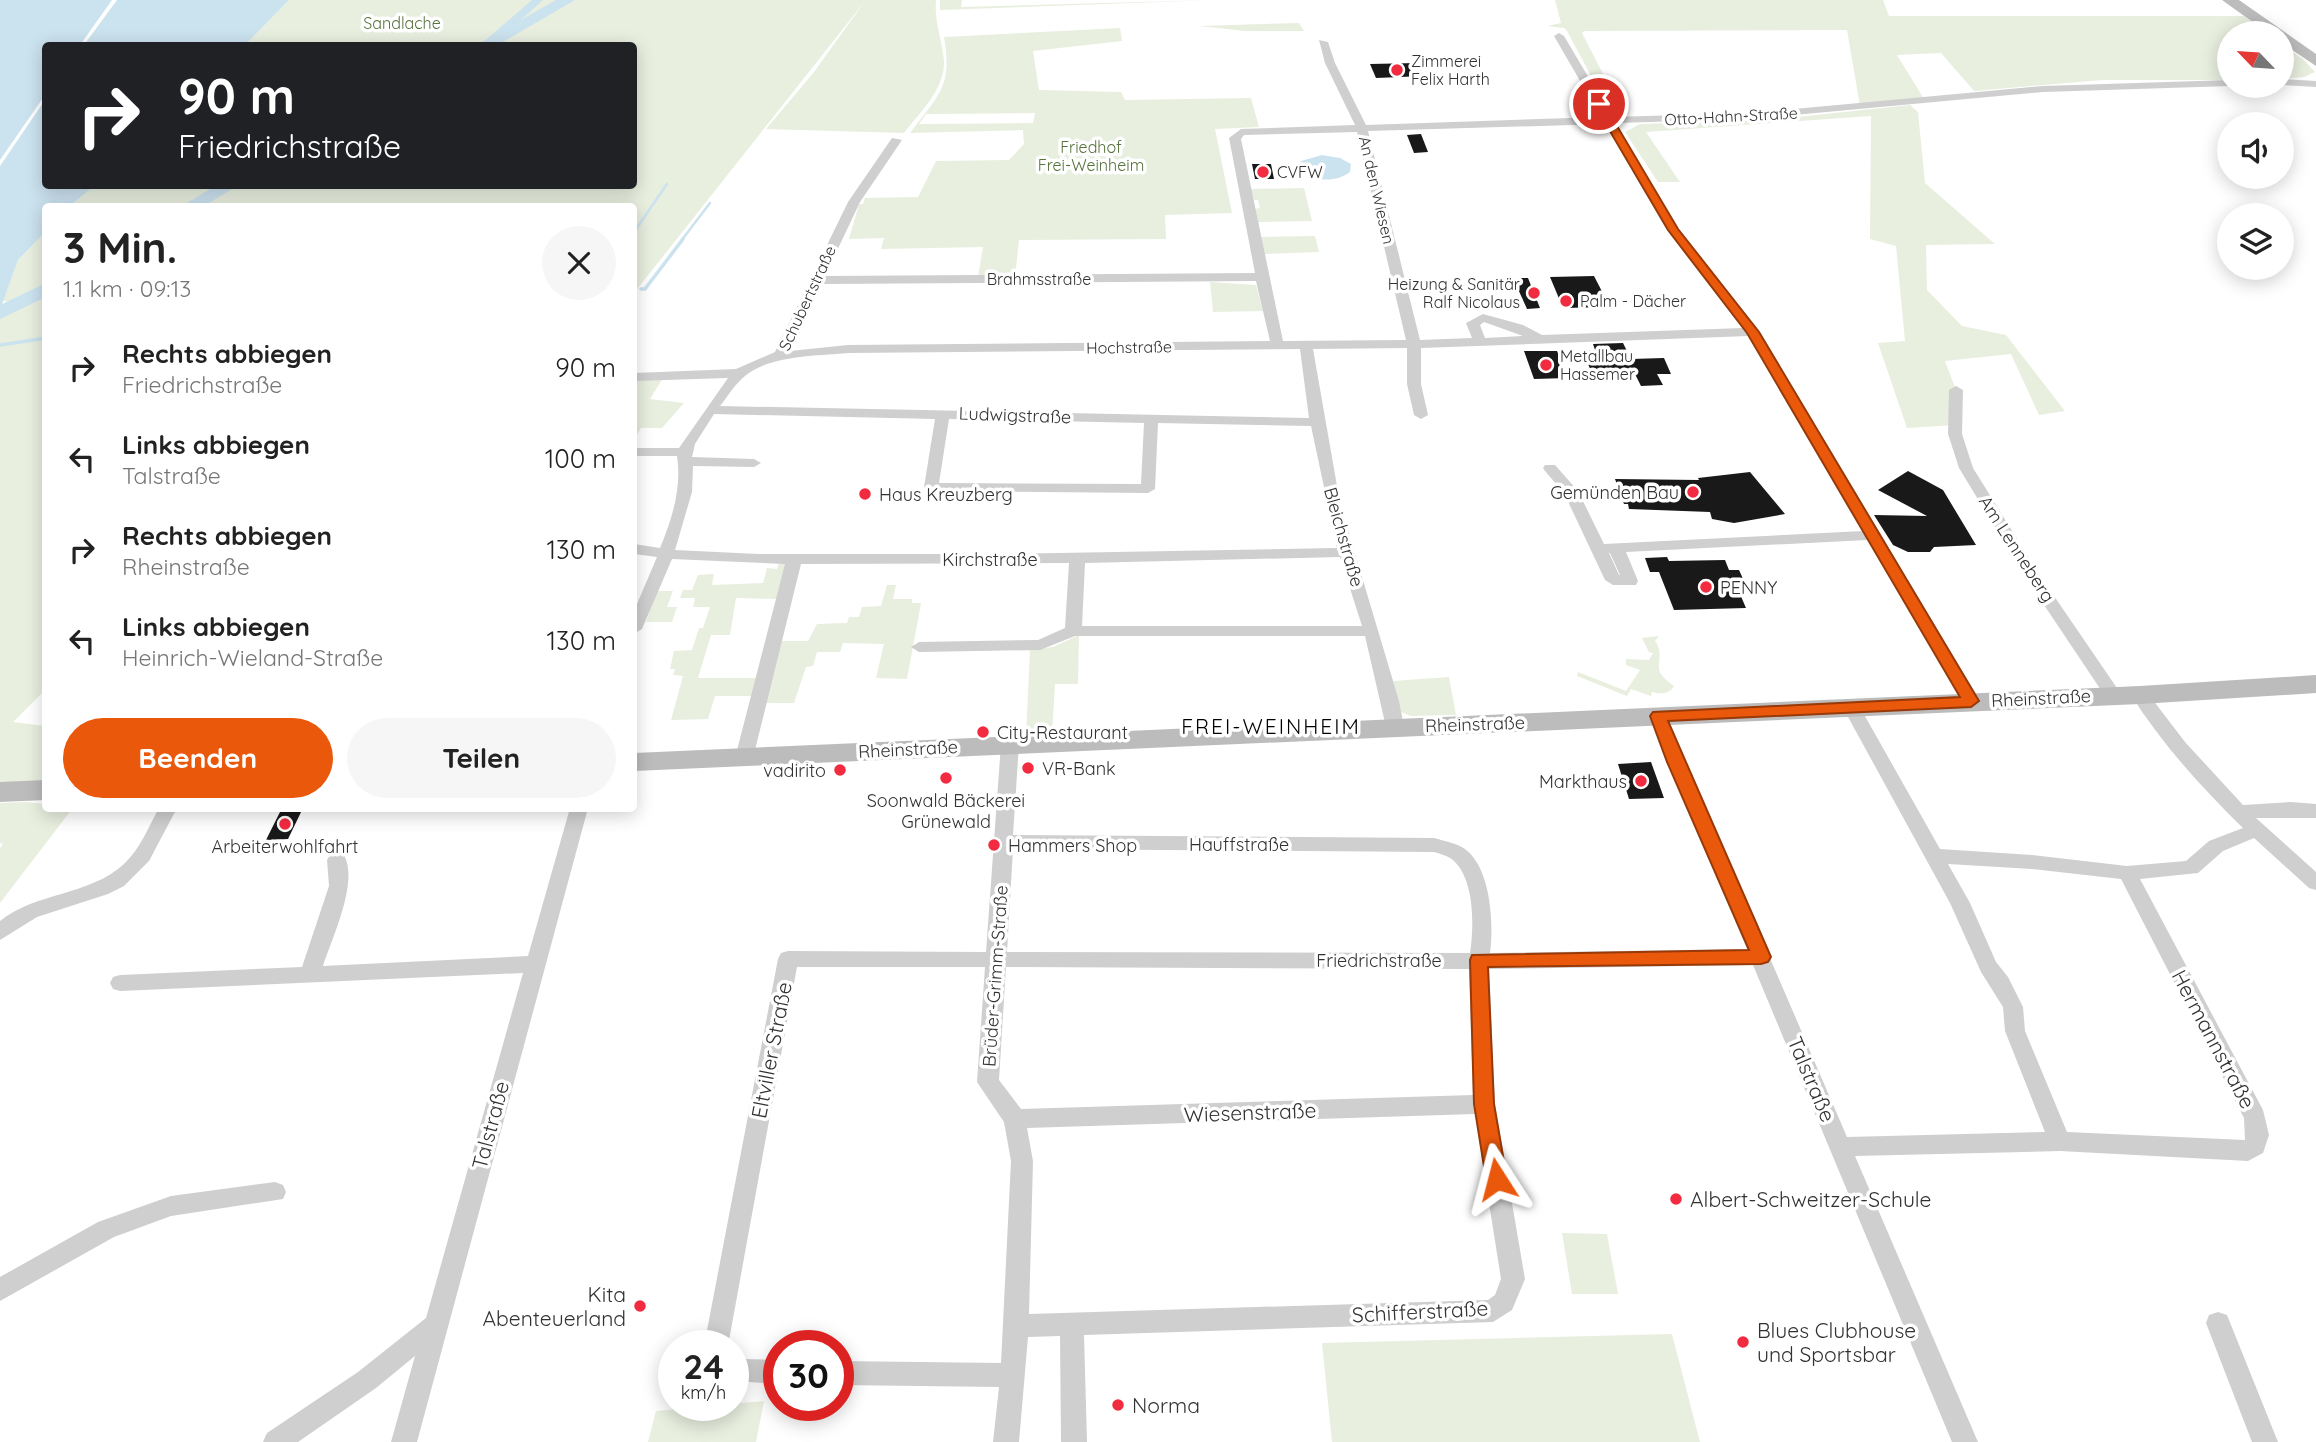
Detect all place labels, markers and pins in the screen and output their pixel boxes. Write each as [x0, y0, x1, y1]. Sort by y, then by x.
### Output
place label: Zimmerei Felix Harth [1411, 51, 1490, 89]
marker: Zimmerei Felix Harth [1389, 62, 1405, 78]
pin [1569, 74, 1629, 134]
place label: CVFW [1277, 162, 1323, 182]
marker: CVFW [1255, 164, 1271, 180]
place label: Heizung & Sanitär Ralf Nicolaus [1388, 274, 1520, 312]
marker: Heizung & Sanitär Ralf Nicolaus [1526, 285, 1542, 301]
place label: Palm - Dächer [1580, 291, 1686, 311]
marker: Palm - Dächer [1558, 293, 1574, 309]
place label: Metallbau Hassemer [1560, 346, 1635, 384]
marker: Metallbau Hassemer [1538, 357, 1554, 373]
place label: Gemünden Bau [1550, 481, 1679, 504]
place label: Haus Kreuzberg [879, 483, 1013, 506]
marker: Gemünden Bau [1685, 484, 1701, 500]
marker: Haus Kreuzberg [857, 486, 873, 502]
place label: PENNY [1720, 576, 1777, 599]
marker: PENNY [1698, 579, 1714, 595]
place label: City-Restaurant [997, 721, 1128, 744]
marker: City-Restaurant [975, 724, 991, 740]
place label: VR-Bank [1042, 757, 1116, 780]
place label: vadirito [763, 759, 826, 782]
marker: VR-Bank [1020, 760, 1036, 776]
marker: vadirito [832, 762, 848, 778]
marker: Soonwald Bäckerei Grünewald [938, 770, 954, 786]
place label: Markthaus [1539, 770, 1627, 793]
marker: Markthaus [1633, 773, 1649, 789]
place label: Soonwald Bäckerei Grünewald [867, 789, 1025, 833]
marker: Arbeiterwohlfahrt [277, 816, 293, 832]
place label: Hammers Shop [1008, 834, 1137, 857]
place label: Arbeiterwohlfahrt [212, 835, 358, 858]
marker: Hammers Shop [986, 837, 1002, 853]
place label: Albert-Schweitzer-Schule [1690, 1186, 1931, 1212]
marker: Albert-Schweitzer-Schule [1668, 1191, 1684, 1207]
place label: Kita Abenteuerland [482, 1281, 626, 1331]
marker: Kita Abenteuerland [632, 1298, 648, 1314]
place label: Blues Clubhouse und Sportsbar [1757, 1317, 1916, 1367]
marker: Blues Clubhouse und Sportsbar [1735, 1334, 1751, 1350]
place label: Norma [1132, 1392, 1200, 1418]
marker: Norma [1110, 1397, 1126, 1413]

